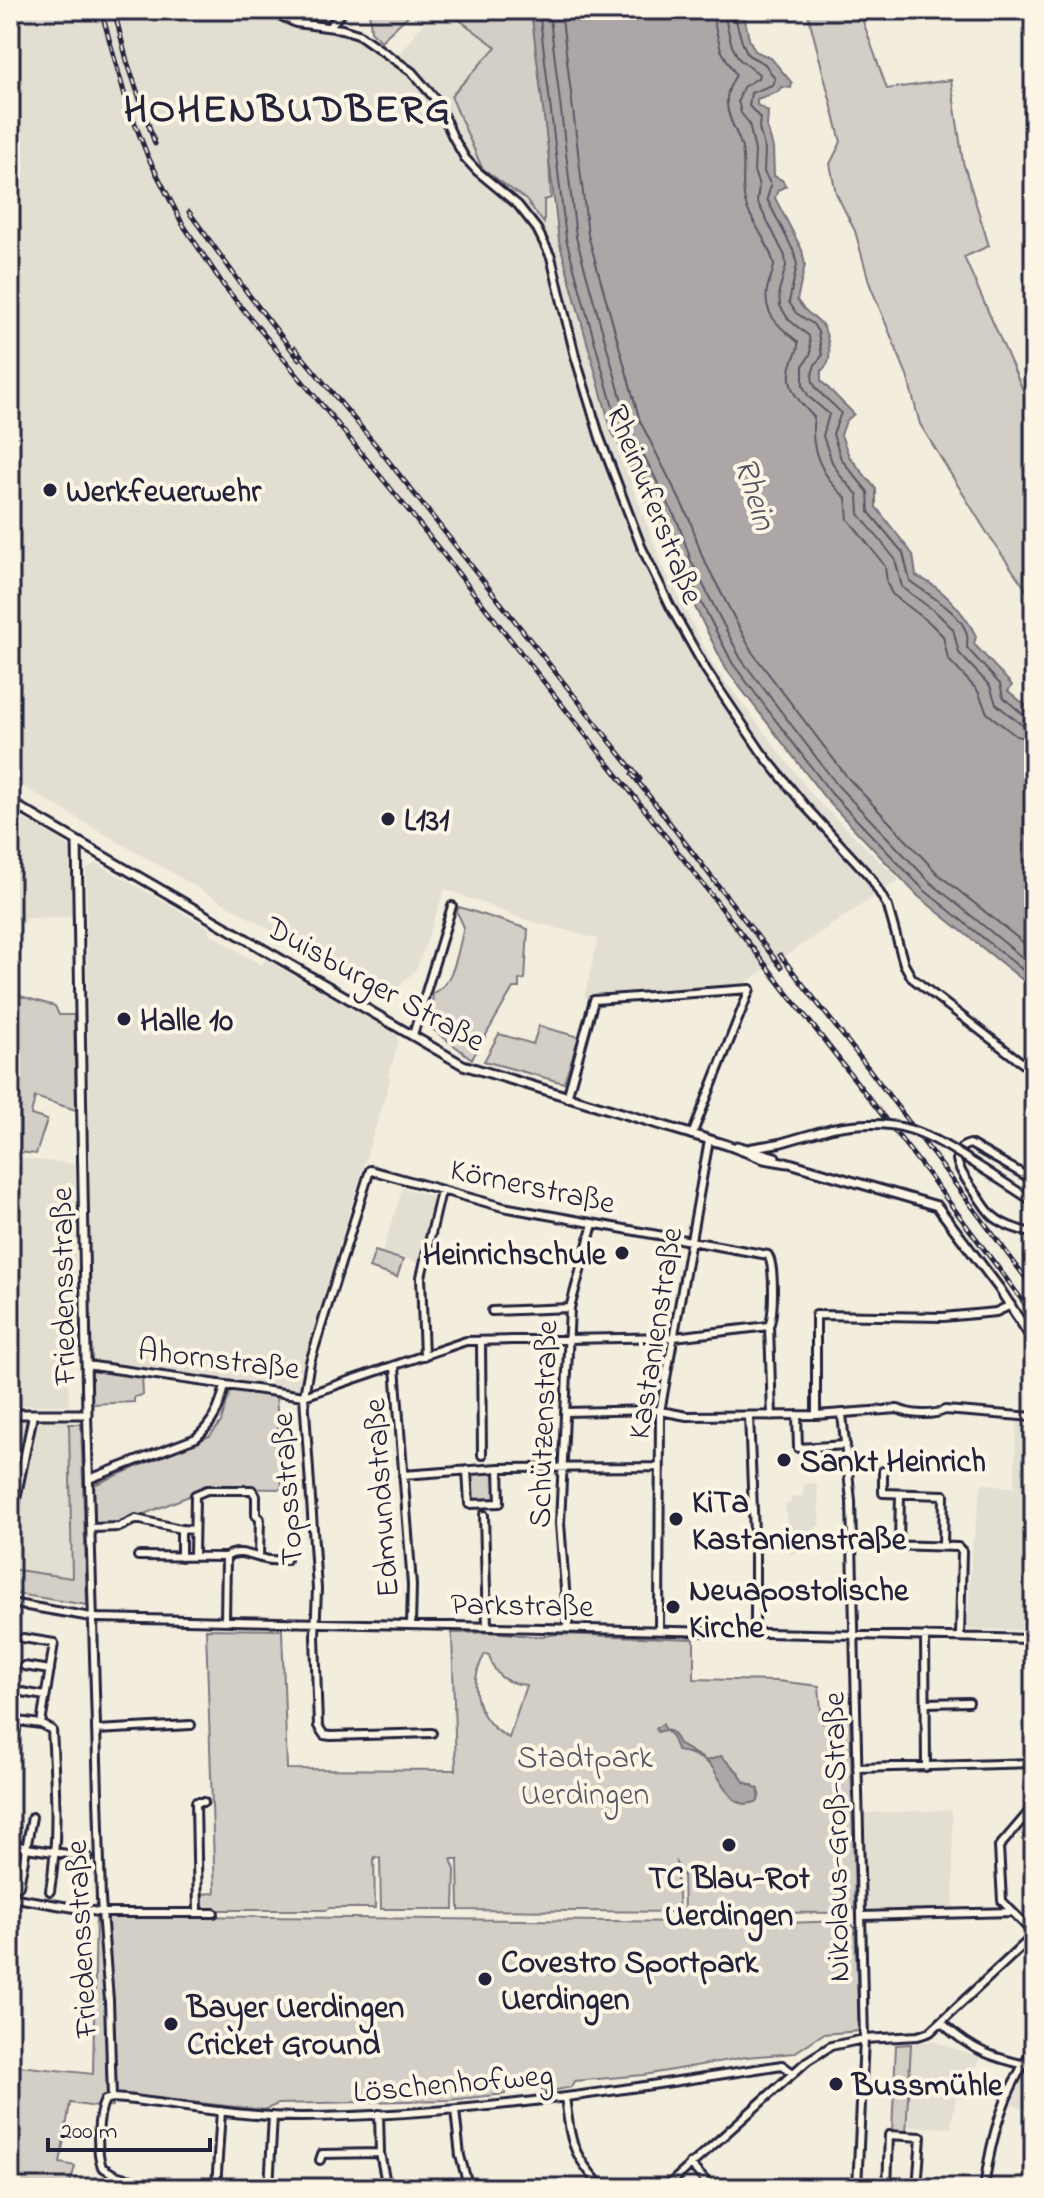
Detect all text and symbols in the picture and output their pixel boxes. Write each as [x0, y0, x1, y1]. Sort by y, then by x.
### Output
district label: HOHENBUDBERG [124, 82, 452, 141]
street label: Rheinuferstraße [591, 399, 714, 613]
water label: Rhein [719, 452, 788, 538]
place label: Werkfeuerwehr [66, 470, 262, 517]
marker: Werkfeuerwehr [41, 481, 59, 499]
place label: L131 [404, 799, 449, 846]
marker: L131 [379, 810, 397, 828]
street label: Duisburger Straße [255, 906, 493, 1066]
place label: Halle 10 [140, 999, 233, 1046]
marker: Halle 10 [115, 1010, 133, 1028]
street label: Körnerstraße [445, 1148, 620, 1229]
street label: Friedensstraße [40, 1186, 91, 1386]
street label: Kastanienstraße [618, 1223, 698, 1443]
place label: Heinrichschule [423, 1233, 608, 1280]
marker: Heinrichschule [613, 1244, 631, 1262]
street label: Schützenstraße [518, 1319, 573, 1529]
street label: Ahornstraße [135, 1328, 303, 1395]
street label: Edmundstraße [353, 1396, 414, 1599]
street label: Topsstraße [261, 1410, 318, 1567]
place label: Sankt Heinrich [800, 1440, 986, 1487]
marker: Sankt Heinrich [775, 1451, 793, 1469]
place label: KiTa Kastanienstraße [692, 1481, 908, 1565]
marker: KiTa Kastanienstraße [667, 1510, 685, 1528]
place label: Neuapostolische Kirche [689, 1569, 910, 1653]
street label: Parkstraße [450, 1583, 595, 1632]
marker: Neuapostolische Kirche [664, 1598, 682, 1616]
street label: Nikolaus-Groß-Straße [812, 1691, 865, 1982]
park label: Stadtpark Uerdingen [517, 1736, 654, 1820]
marker: TC Blau-Rot Uerdingen [720, 1836, 738, 1854]
street label: Friedensstraße [55, 1838, 112, 2040]
place label: TC Blau-Rot Uerdingen [648, 1857, 810, 1942]
place label: Covestro Sportpark Uerdingen [501, 1941, 759, 2026]
marker: Covestro Sportpark Uerdingen [476, 1970, 494, 1988]
place label: Bayer Uerdingen Cricket Ground [185, 1986, 405, 2070]
marker: Bayer Uerdingen Cricket Ground [162, 2015, 180, 2033]
street label: Löschenhofweg [351, 2053, 555, 2118]
place label: Bussmühle [850, 2064, 1004, 2111]
marker: Bussmühle [827, 2075, 845, 2093]
scale bar [48, 2102, 210, 2152]
text: 200 m [60, 2115, 117, 2150]

